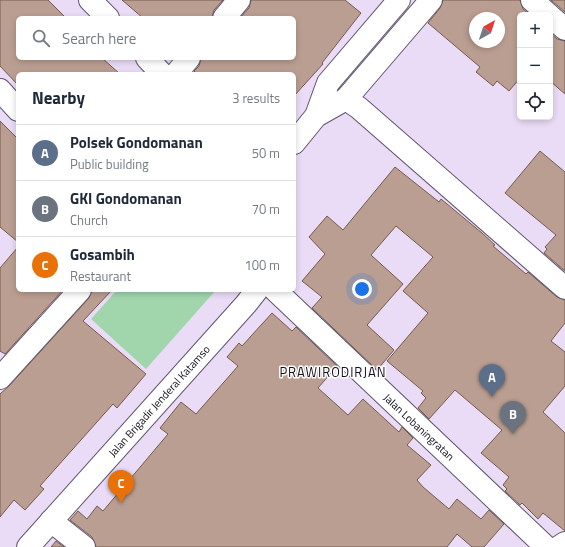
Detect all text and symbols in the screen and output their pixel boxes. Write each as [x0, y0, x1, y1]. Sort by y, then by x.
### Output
north arrow [469, 12, 505, 48]
map controls [517, 12, 553, 120]
button: + [517, 12, 553, 48]
search box [16, 16, 296, 60]
icon: search [30, 27, 52, 49]
text: Search here [62, 27, 136, 50]
button: − [517, 48, 553, 84]
button: locate [517, 84, 553, 120]
text: Nearby [32, 85, 85, 111]
text: 3 results [232, 88, 280, 108]
text: Polsek Gondomanan [70, 131, 203, 154]
text: A [41, 143, 49, 163]
text: 50 m [252, 143, 280, 163]
text: Public building [70, 154, 149, 174]
text: GKI Gondomanan [70, 187, 182, 210]
text: B [41, 199, 49, 219]
text: 70 m [252, 199, 280, 219]
text: Church [70, 210, 108, 230]
text: Gosambih [70, 243, 135, 266]
text: C [41, 255, 49, 275]
text: 100 m [244, 255, 280, 275]
text: Restaurant [70, 266, 131, 286]
your location [352, 279, 372, 299]
street label: Jalan Brigadir Jenderal Katamso [104, 342, 214, 460]
district label: PRAWIRODIRJAN [279, 362, 387, 382]
pin: A [479, 364, 505, 397]
street label: Jalan Lobaningratan [380, 390, 458, 464]
pin: B [500, 401, 526, 434]
pin: C [108, 470, 134, 503]

